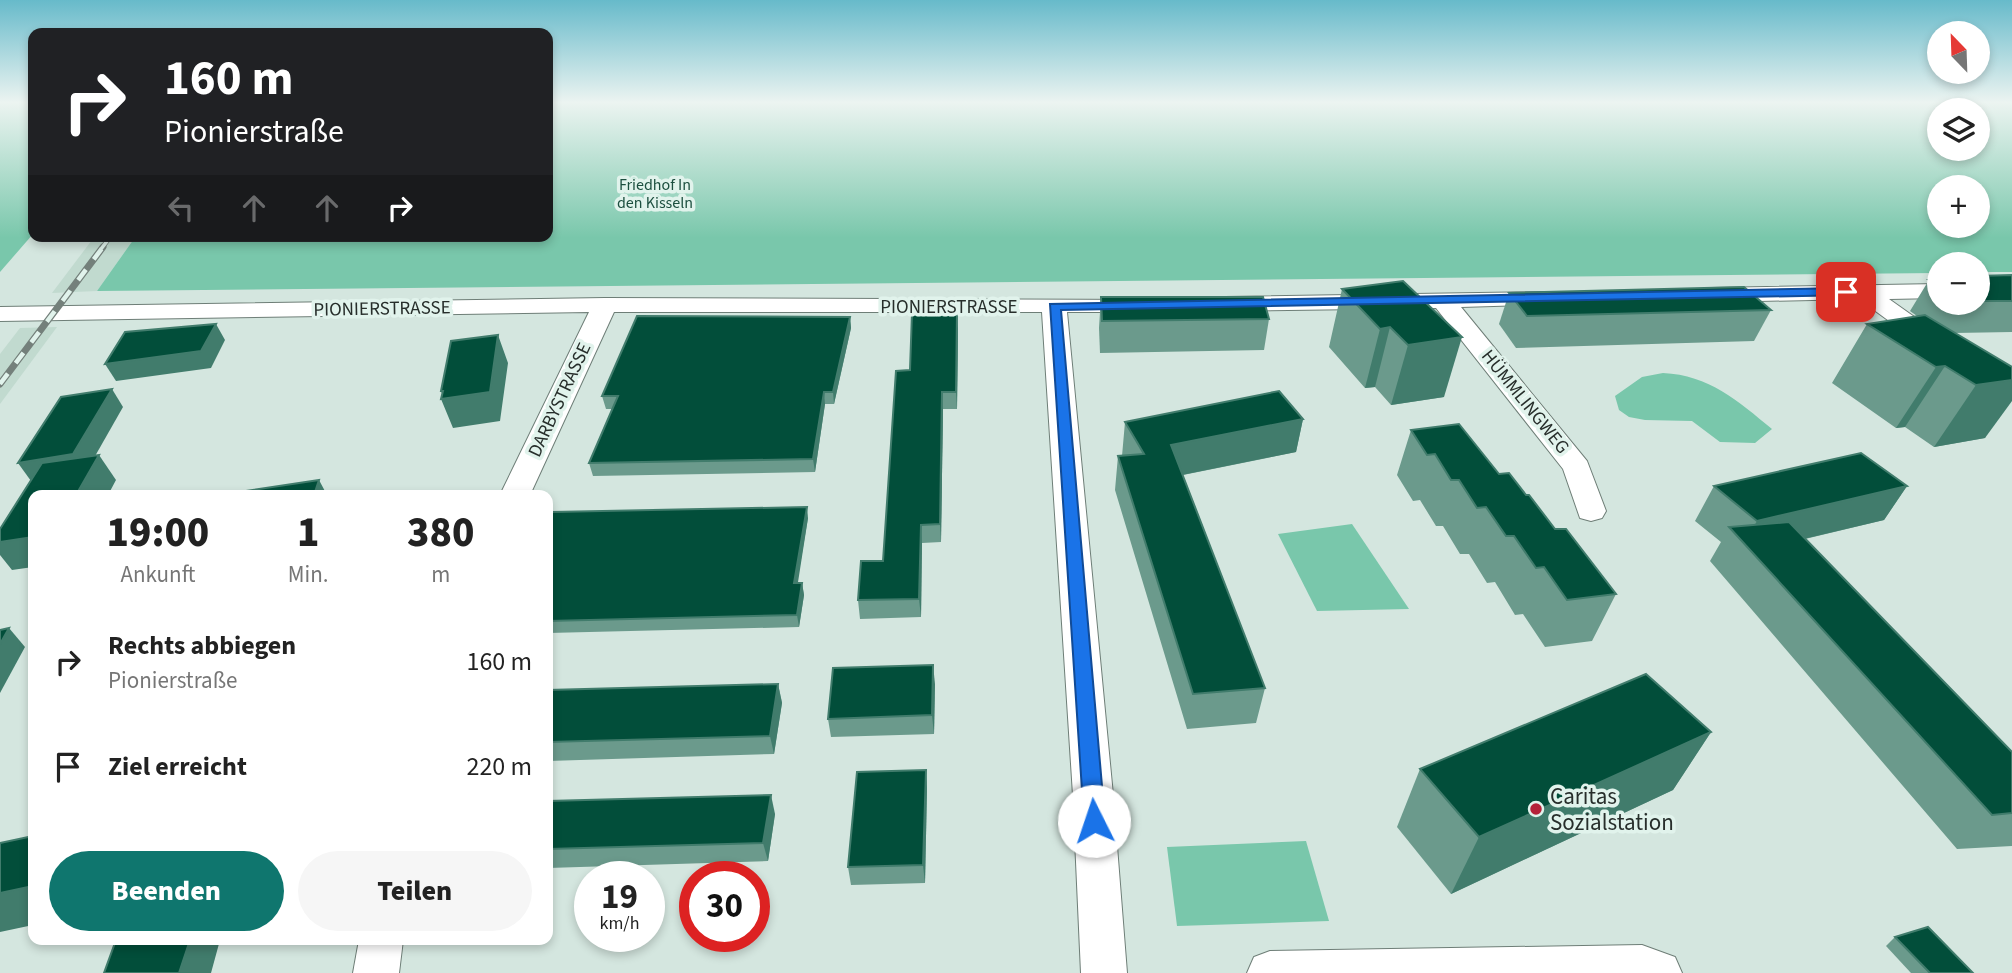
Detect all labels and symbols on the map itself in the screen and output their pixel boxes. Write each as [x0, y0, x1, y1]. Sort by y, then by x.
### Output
north arrow [1927, 21, 1990, 84]
park label: Friedhof In den Kisseln [617, 174, 693, 214]
pin [1816, 262, 1876, 322]
street label: PIONIERSTRASSE [313, 294, 451, 324]
street label: PIONIERSTRASSE [880, 294, 1018, 321]
street label: DARBYSTRASSE [522, 338, 598, 462]
street label: HÜMMLINGWEG [1475, 344, 1575, 460]
place label: Caritas Sozialstation [1550, 780, 1674, 839]
position arrow [1057, 784, 1131, 858]
marker: Caritas Sozialstation [1528, 801, 1544, 817]
speed limit sign: 30 [679, 861, 770, 952]

